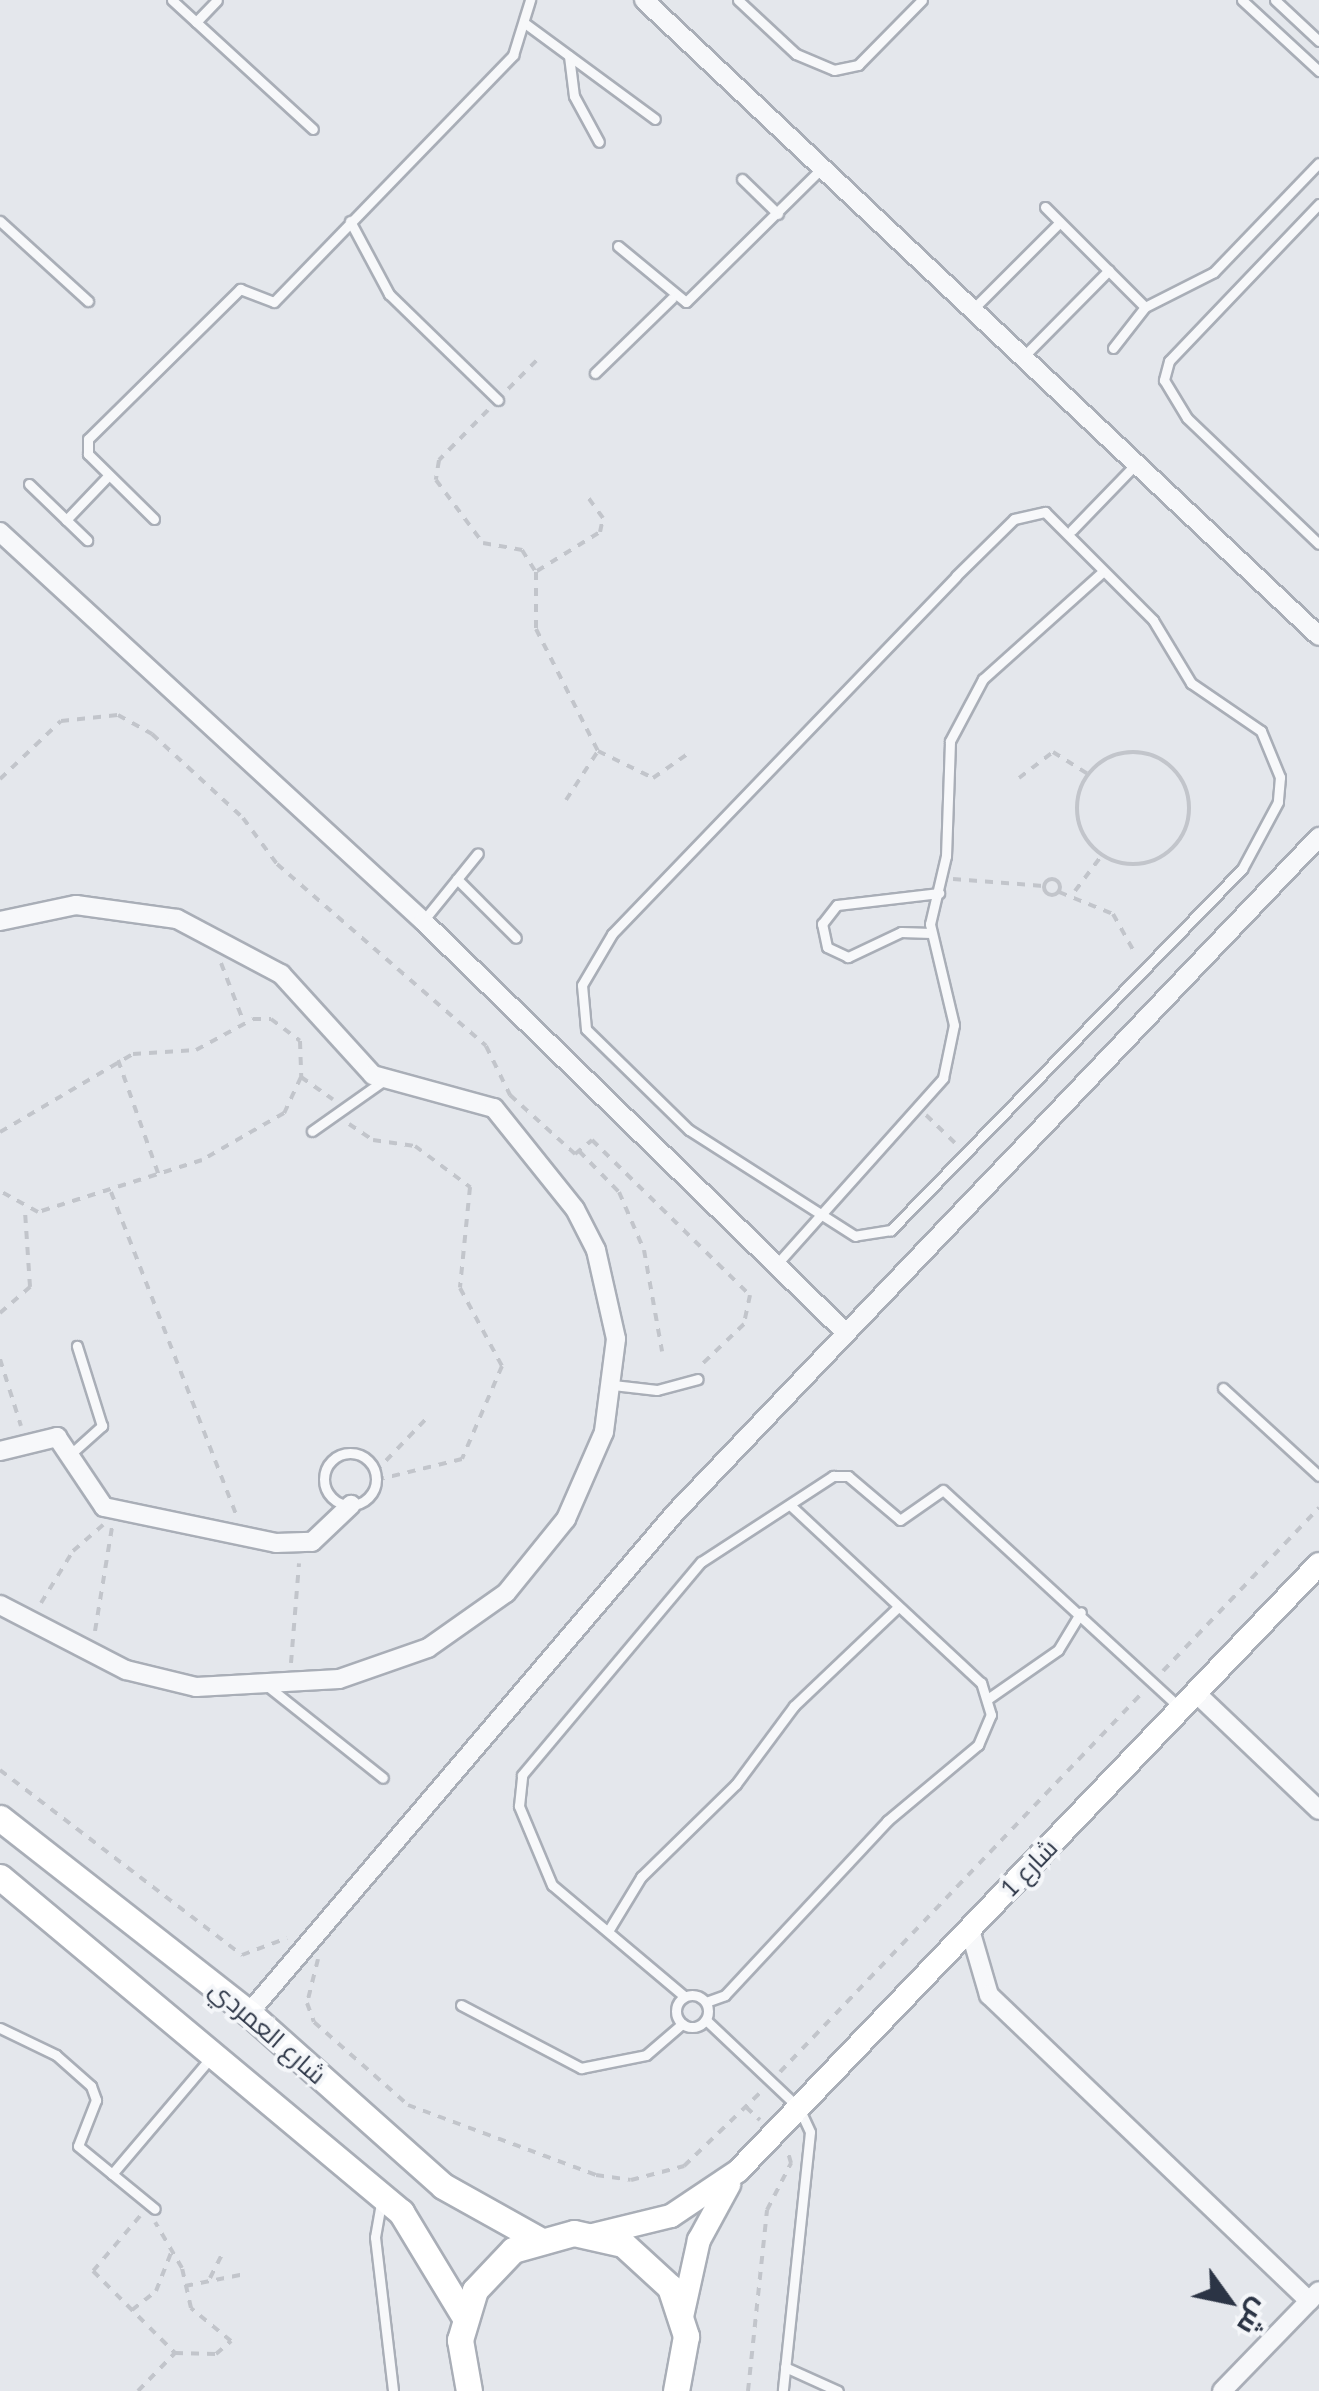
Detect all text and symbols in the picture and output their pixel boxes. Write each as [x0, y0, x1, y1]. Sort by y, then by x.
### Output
street label: شارع 1 [994, 1833, 1064, 1903]
street label: شارع العمردي [204, 1974, 332, 2090]
north arrow [1179, 2251, 1279, 2351]
text: ش [1229, 2292, 1280, 2343]

